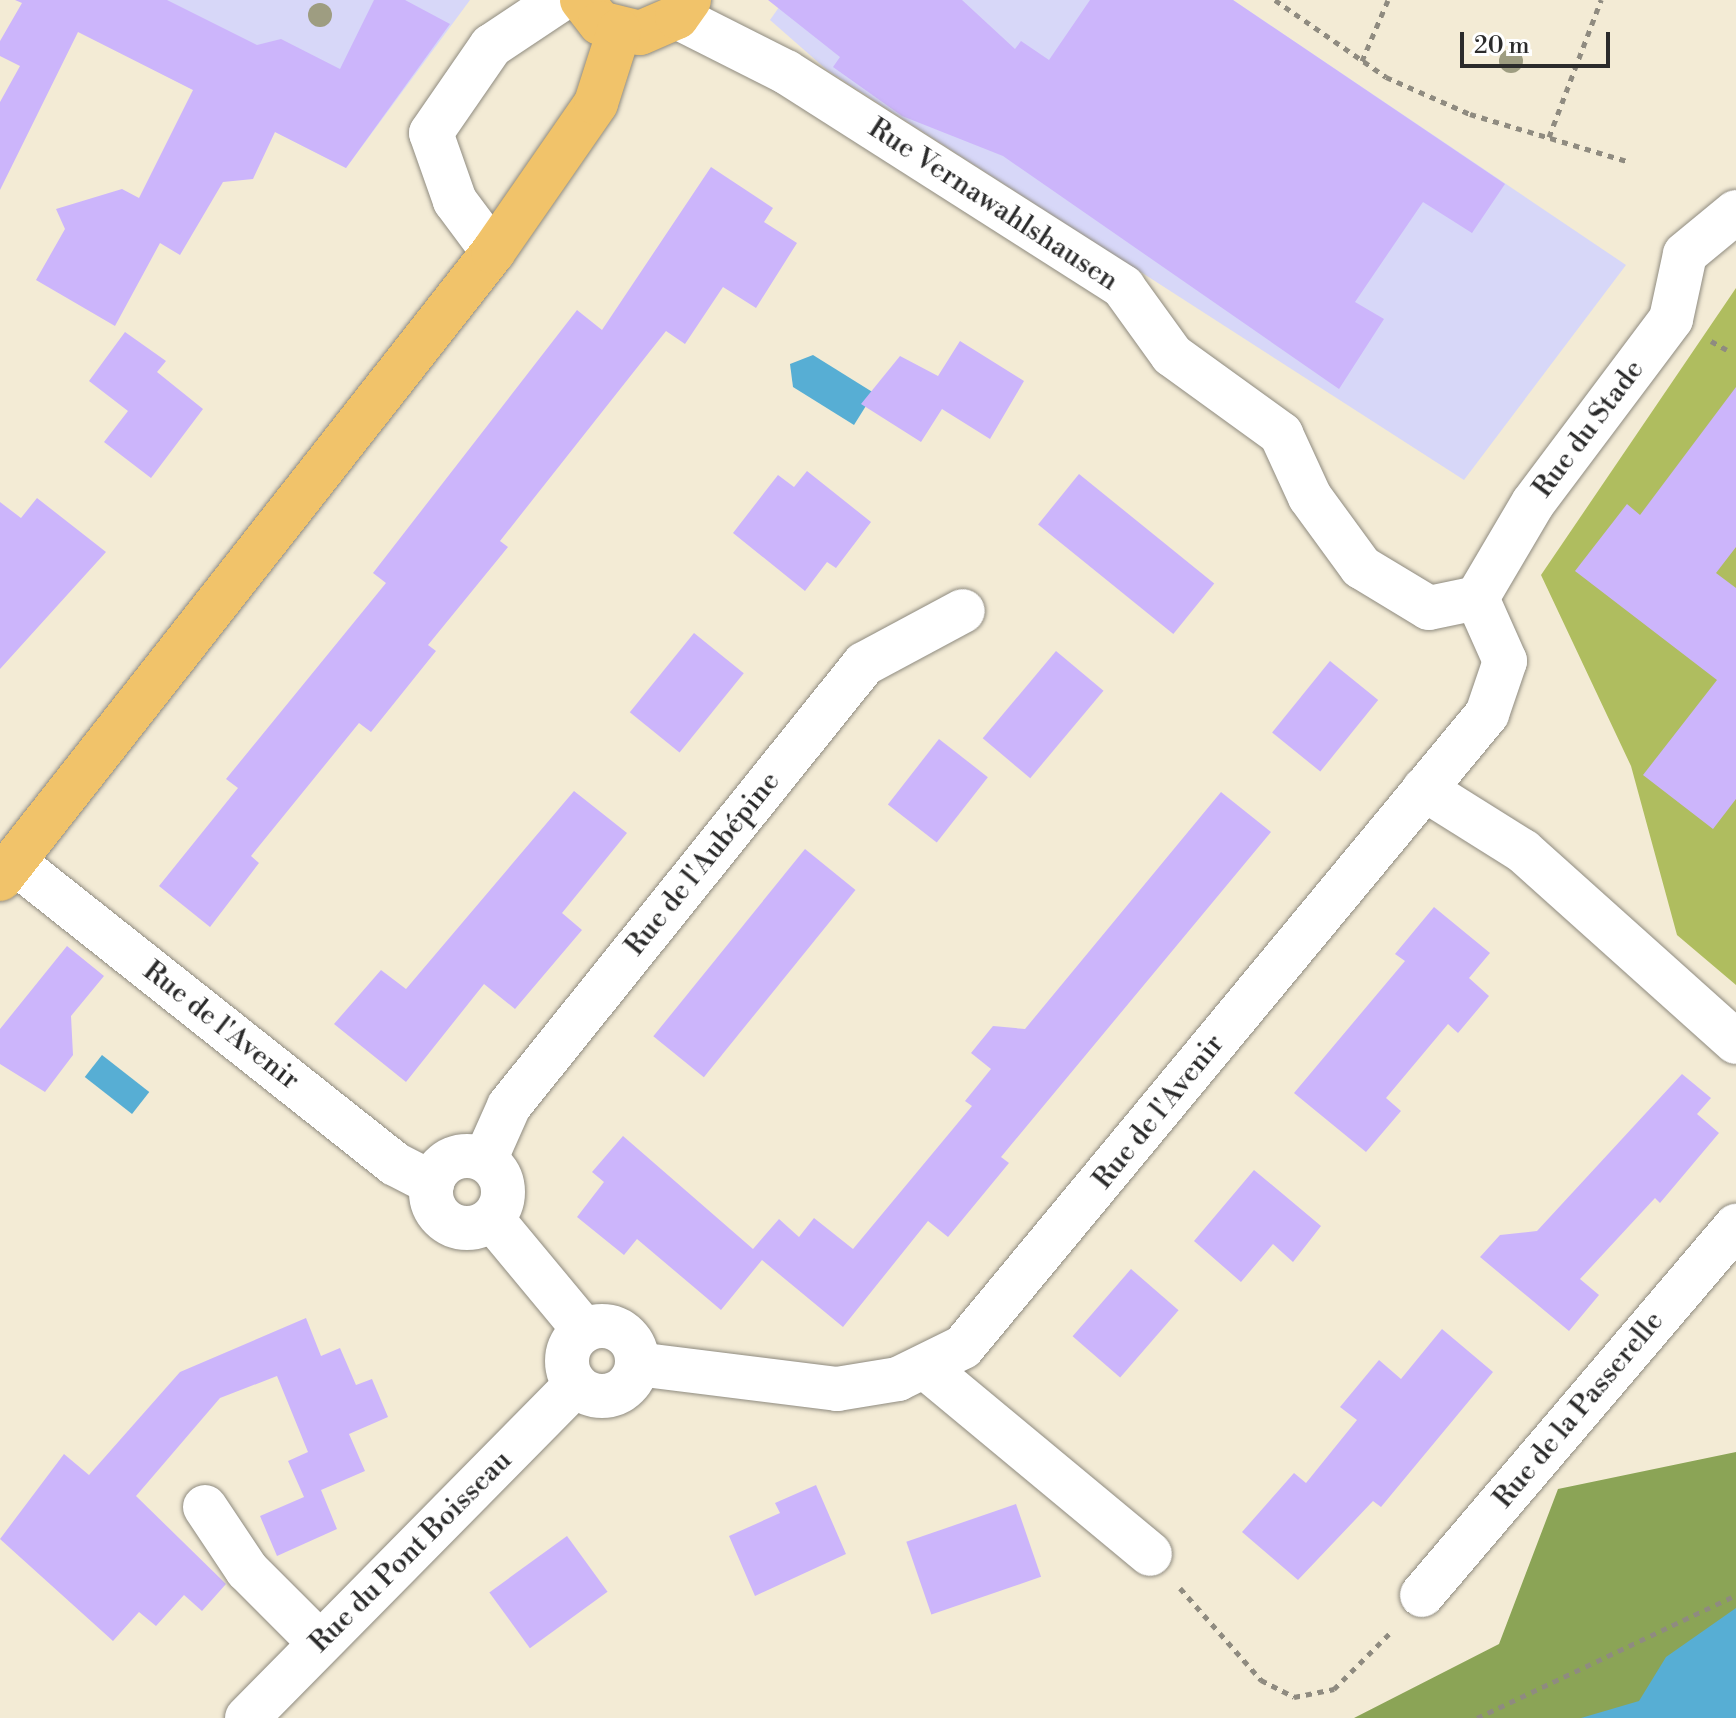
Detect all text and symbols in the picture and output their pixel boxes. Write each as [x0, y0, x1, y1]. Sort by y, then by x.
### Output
scale bar [1464, 16, 1614, 66]
text: 20 m [1474, 31, 1530, 61]
street label: Rue Vernawahlshausen [862, 112, 1124, 298]
street label: Rue du Stade [1526, 354, 1652, 504]
street label: Rue de l'Aubépine [619, 765, 787, 963]
street label: Rue de l'Avenir [136, 955, 306, 1097]
street label: Rue de l'Avenir [1086, 1028, 1232, 1196]
street label: Rue de la Passerelle [1487, 1305, 1671, 1515]
street label: Rue du Pont Boisseau [303, 1444, 519, 1660]

